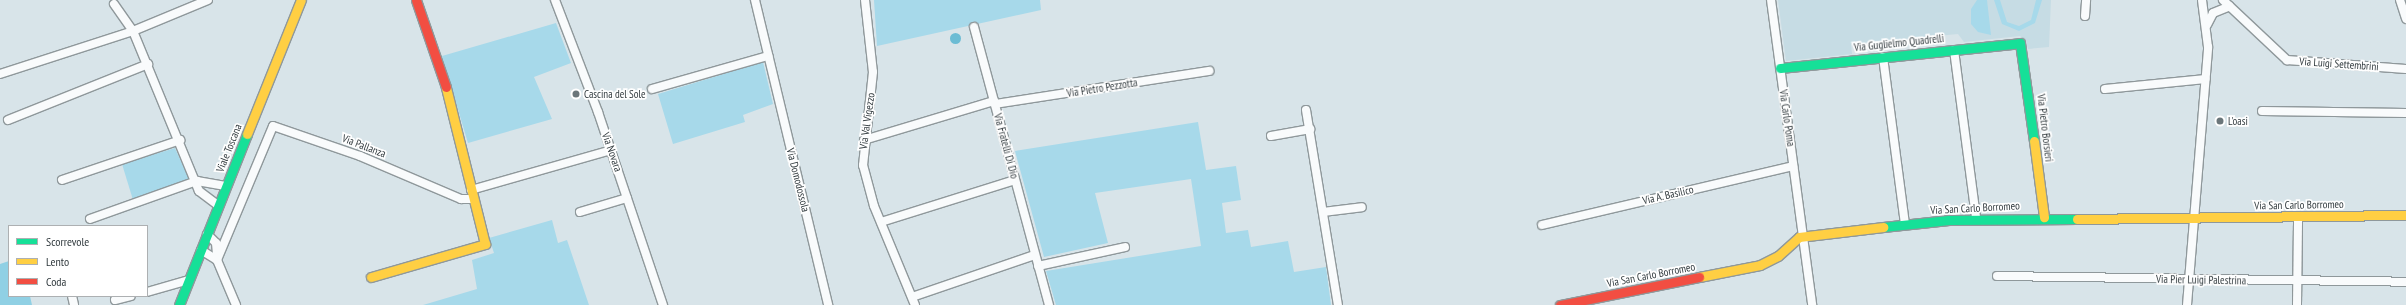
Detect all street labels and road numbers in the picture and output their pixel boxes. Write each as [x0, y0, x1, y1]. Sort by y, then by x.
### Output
street label: Via Guglielmo Quadrelli [1853, 32, 1945, 54]
street label: Via Luigi Settembrini [2299, 55, 2379, 73]
street label: Via Pietro Pezzotta [1066, 76, 1138, 100]
street label: Via Carlo Poma [1776, 89, 1798, 147]
street label: Via Val Vigezzo [856, 92, 878, 150]
street label: Via Pietro Borsieri [2034, 93, 2056, 163]
street label: Via Fratelli Di Dio [991, 112, 1021, 180]
street label: Viale Toscana [213, 122, 245, 174]
street label: Via Novara [599, 131, 625, 173]
street label: Via Pallanza [340, 132, 388, 160]
street label: Via Domodossola [784, 147, 812, 213]
street label: Via A. Basilico [1641, 183, 1695, 207]
street label: Via San Carlo Borromeo [2254, 198, 2344, 212]
street label: Via San Carlo Borromeo [1930, 199, 2020, 217]
street label: Via San Carlo Borromeo [1606, 260, 1696, 290]
street label: Via Pier Luigi Palestrina [2156, 273, 2246, 287]

